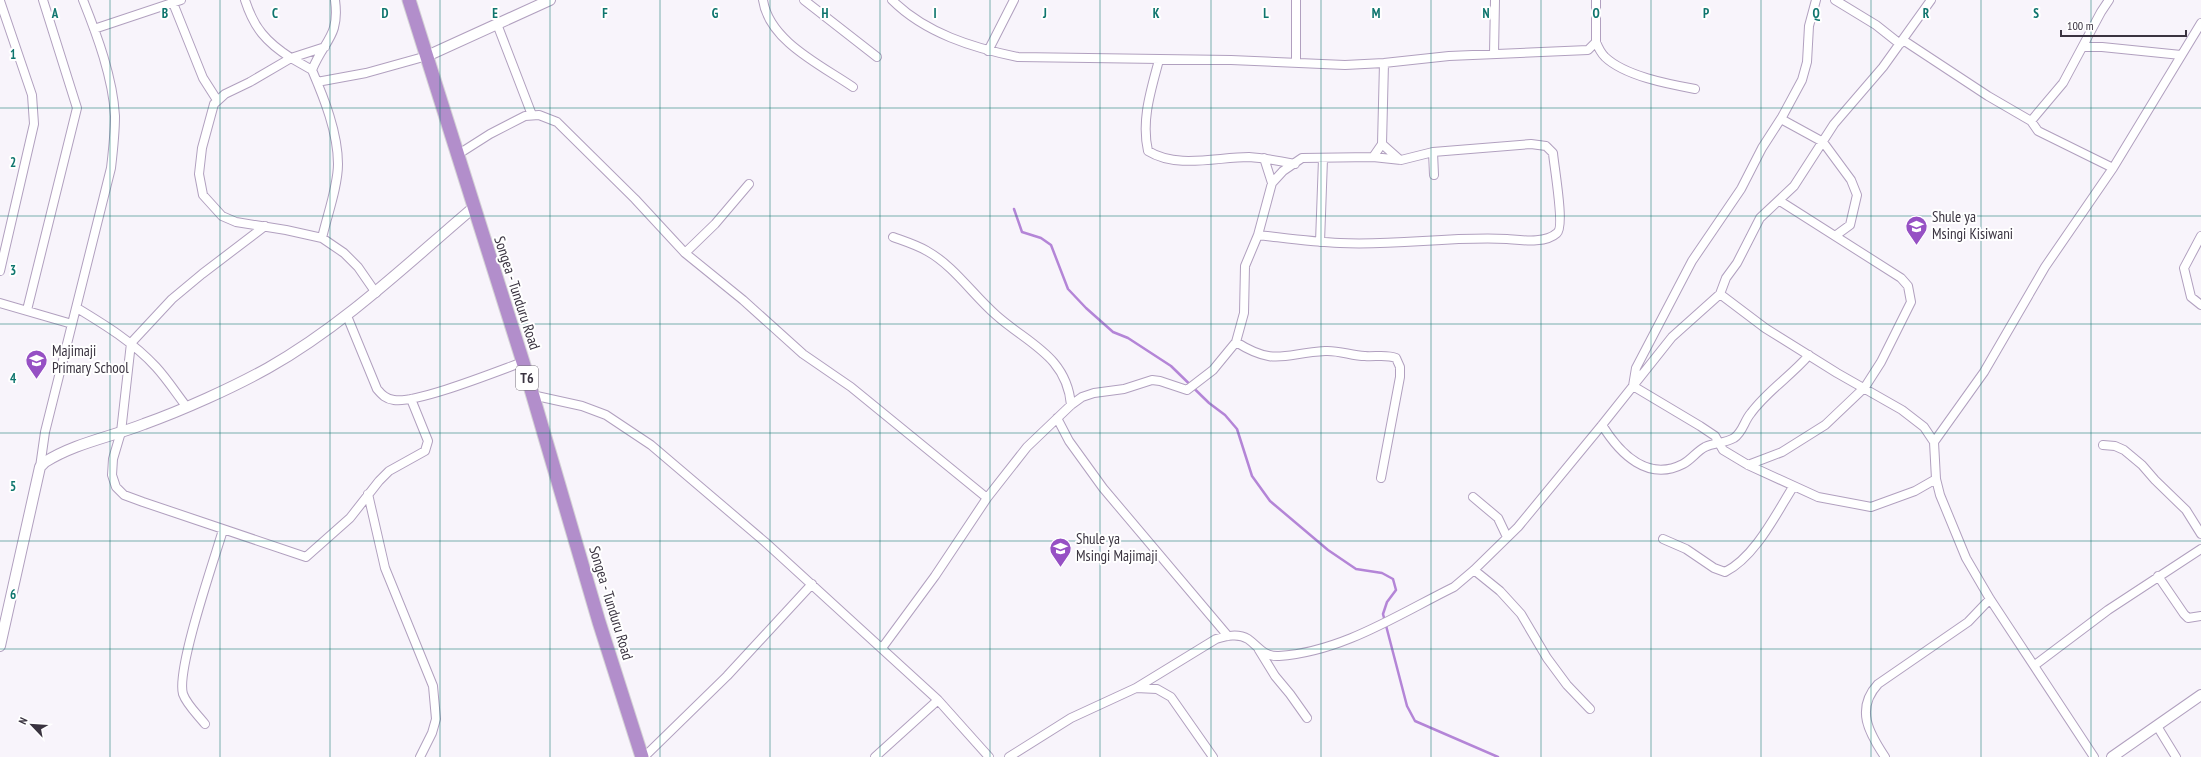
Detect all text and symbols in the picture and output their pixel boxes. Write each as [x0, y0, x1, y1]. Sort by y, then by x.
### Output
text: A [51, 5, 59, 22]
text: B [162, 5, 168, 22]
text: C [272, 5, 278, 22]
text: D [382, 5, 389, 22]
text: E [492, 5, 498, 22]
text: F [602, 5, 608, 22]
text: G [712, 5, 719, 22]
text: H [822, 5, 829, 22]
text: I [933, 5, 937, 22]
text: J [1042, 5, 1047, 22]
text: K [1153, 5, 1160, 22]
text: L [1263, 5, 1269, 22]
text: M [1372, 5, 1381, 22]
text: N [1482, 5, 1490, 22]
text: O [1592, 5, 1600, 22]
text: P [1703, 5, 1709, 22]
text: Q [1812, 5, 1820, 22]
text: R [1923, 5, 1930, 22]
text: S [2033, 5, 2039, 22]
scale bar [2061, 12, 2186, 38]
text: 100 m [2067, 18, 2094, 33]
text: 1 [10, 46, 16, 63]
text: 2 [10, 154, 16, 171]
place label: Shule ya Msingi Kisiwani [1932, 207, 2013, 243]
school or university icon: Shule ya Msingi Kisiwani [1904, 213, 1930, 246]
street label: Songea - Tunduru Road [490, 234, 545, 352]
text: 3 [10, 262, 16, 279]
place label: Majimaji Primary School [52, 341, 129, 377]
school or university icon: Majimaji Primary School [23, 347, 49, 380]
road number: T6 [516, 366, 538, 390]
text: 4 [10, 370, 17, 387]
text: 5 [10, 478, 16, 495]
place label: Shule ya Msingi Majimaji [1076, 529, 1158, 565]
school or university icon: Shule ya Msingi Majimaji [1047, 535, 1073, 568]
street label: Songea - Tunduru Road [585, 544, 638, 662]
text: 6 [10, 586, 16, 603]
north arrow [12, 705, 52, 745]
text: N [15, 715, 31, 726]

